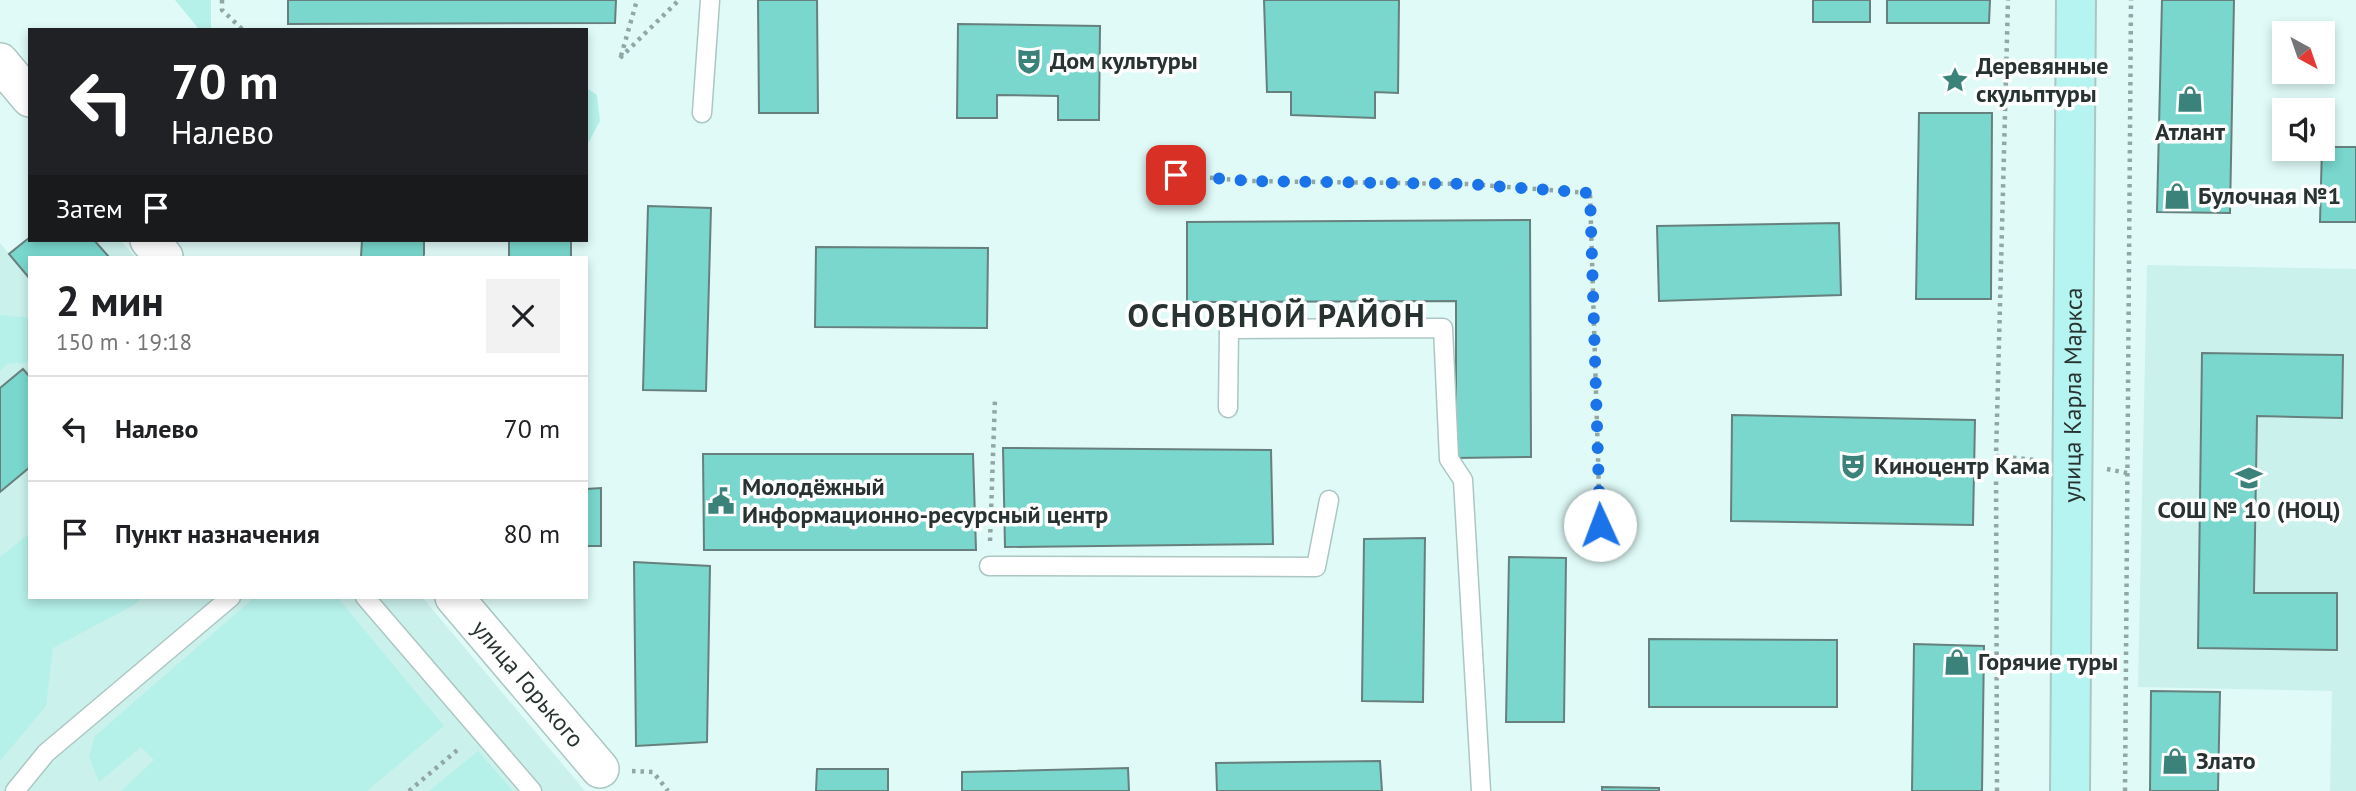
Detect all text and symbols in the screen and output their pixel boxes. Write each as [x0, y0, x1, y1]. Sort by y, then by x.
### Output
north arrow [2272, 21, 2334, 84]
map controls [2272, 21, 2335, 161]
place label: Дом культуры [1050, 45, 1198, 76]
theatre icon: Дом культуры [1014, 46, 1044, 76]
text: 70 m [171, 49, 278, 113]
place label: Деревянные скульптуры [1976, 50, 2109, 109]
icon: left [56, 56, 147, 147]
place icon: Деревянные скульптуры [1940, 65, 1970, 95]
shop icon: Атлант [2175, 84, 2205, 114]
button: sound [2272, 98, 2335, 161]
text: Налево [171, 111, 274, 153]
place label: Атлант [2155, 116, 2226, 147]
pin [1146, 145, 1206, 205]
icon: arrive [1157, 156, 1195, 194]
place label: Булочная №1 [2198, 180, 2341, 211]
shop icon: Булочная №1 [2162, 181, 2192, 211]
icon: arrive [137, 189, 175, 227]
text: Затем [56, 192, 123, 225]
text: 2 мин [56, 273, 164, 328]
button: close [486, 279, 560, 353]
street label: улица Карла Маркса [2056, 287, 2089, 503]
district label: ОСНОВНОЙ РАЙОН [1128, 294, 1426, 336]
text: 150 m · 19:18 [56, 327, 192, 356]
icon: left [56, 410, 94, 448]
text: Налево [115, 412, 199, 445]
text: 70 m [504, 412, 560, 445]
place label: Киноцентр Кама [1874, 450, 2050, 481]
theatre icon: Киноцентр Кама [1838, 451, 1868, 481]
school or university icon: СОШ № 10 (НОЦ) [2234, 463, 2264, 493]
place label: Молодёжный Информационно-ресурсный центр [742, 471, 1108, 530]
public building icon: Молодёжный Информационно-ресурсный центр [706, 486, 736, 516]
position arrow [1563, 488, 1637, 562]
place label: СОШ № 10 (НОЦ) [2157, 494, 2341, 525]
icon: arrive [56, 515, 94, 553]
text: Пункт назначения [115, 517, 320, 550]
text: 80 m [504, 517, 560, 550]
street label: улица Горького [465, 613, 591, 754]
place label: Горячие туры [1978, 646, 2118, 677]
shop icon: Горячие туры [1942, 647, 1972, 677]
place label: Злато [2196, 745, 2256, 776]
shop icon: Злато [2160, 746, 2190, 776]

